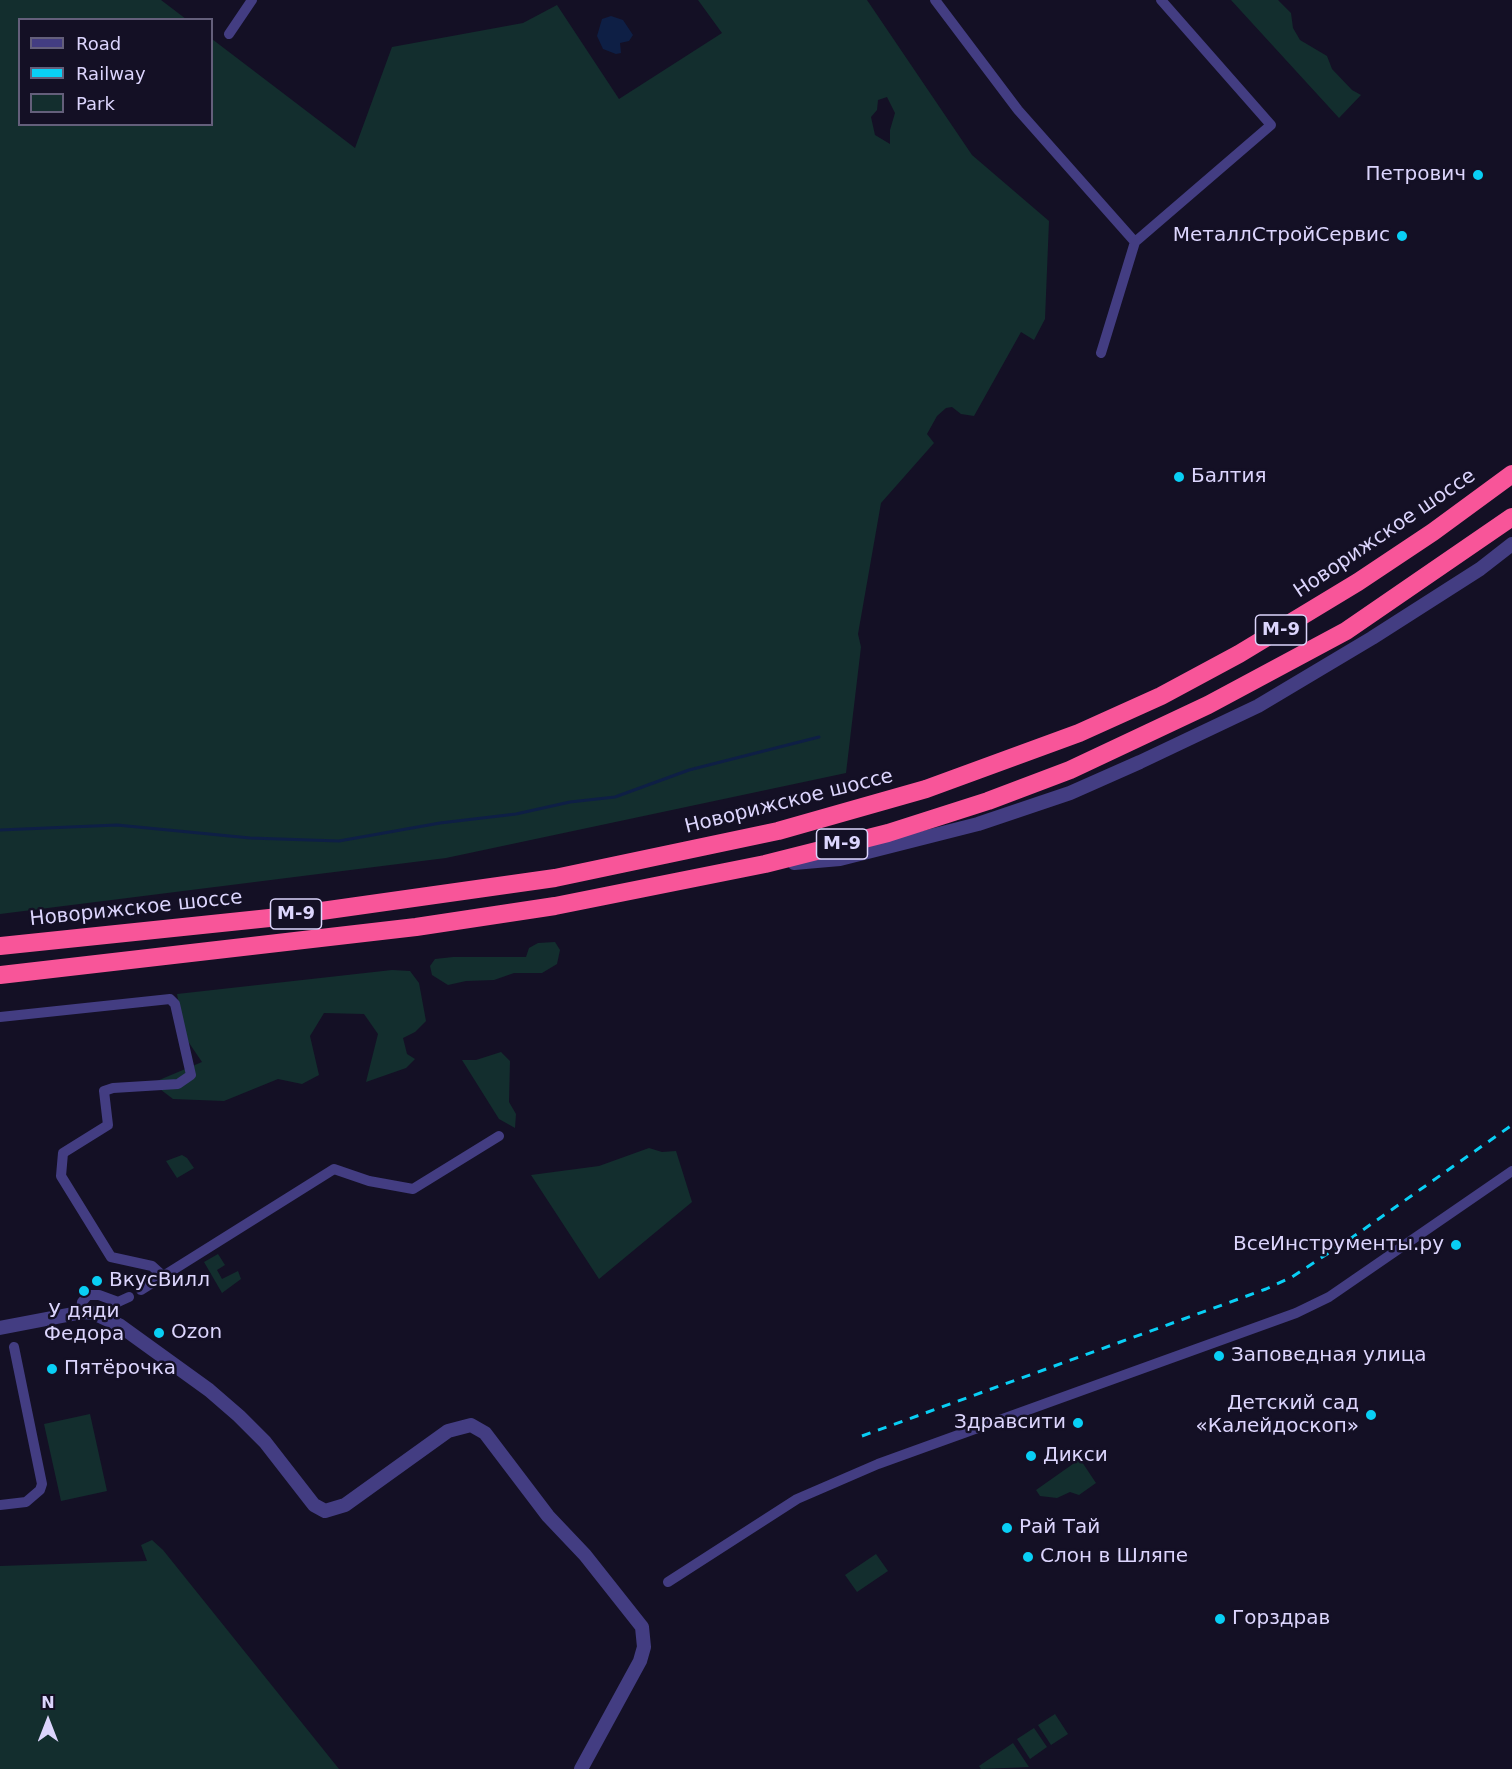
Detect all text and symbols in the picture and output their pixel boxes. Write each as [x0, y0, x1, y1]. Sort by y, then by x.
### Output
legend [18, 18, 213, 126]
text: Road [76, 33, 121, 54]
text: Railway [76, 63, 146, 84]
text: Park [76, 93, 115, 114]
place label: Петрович [1365, 163, 1466, 187]
marker: Петрович [1471, 168, 1485, 182]
place label: МеталлСтройСервис [1173, 224, 1390, 248]
marker: МеталлСтройСервис [1395, 229, 1409, 243]
street label: Новорижское шоссе [1290, 464, 1480, 604]
place label: Балтия [1191, 465, 1266, 489]
marker: Балтия [1172, 470, 1186, 484]
road number: М-9 [1256, 615, 1306, 645]
street label: Новорижское шоссе [682, 764, 896, 840]
road number: М-9 [816, 829, 868, 859]
street label: Новорижское шоссе [28, 886, 244, 932]
road number: М-9 [270, 899, 322, 929]
place label: ВсеИнструменты.ру [1233, 1233, 1444, 1257]
marker: ВсеИнструменты.ру [1449, 1238, 1463, 1252]
place label: ВкусВилл [109, 1269, 210, 1293]
marker: ВкусВилл [90, 1274, 104, 1288]
marker: У дяди Федора [77, 1284, 91, 1298]
place label: У дяди Федора [44, 1300, 124, 1347]
place label: Ozon [171, 1321, 222, 1345]
marker: Ozon [152, 1326, 166, 1340]
place label: Заповедная улица [1231, 1344, 1427, 1368]
marker: Заповедная улица [1212, 1349, 1226, 1363]
place label: Пятёрочка [64, 1357, 176, 1381]
marker: Пятёрочка [45, 1362, 59, 1376]
place label: Детский сад «Калейдоскоп» [1196, 1392, 1359, 1439]
marker: Детский сад «Калейдоскоп» [1364, 1408, 1378, 1422]
place label: Здравсити [954, 1411, 1066, 1435]
marker: Здравсити [1071, 1416, 1085, 1430]
place label: Дикси [1043, 1444, 1108, 1468]
marker: Дикси [1024, 1449, 1038, 1463]
place label: Рай Тай [1019, 1516, 1100, 1540]
marker: Рай Тай [1000, 1521, 1014, 1535]
place label: Слон в Шляпе [1040, 1545, 1188, 1569]
marker: Слон в Шляпе [1021, 1550, 1035, 1564]
place label: Горздрав [1232, 1607, 1330, 1631]
marker: Горздрав [1213, 1612, 1227, 1626]
north arrow [18, 1691, 78, 1751]
text: N [41, 1693, 55, 1712]

